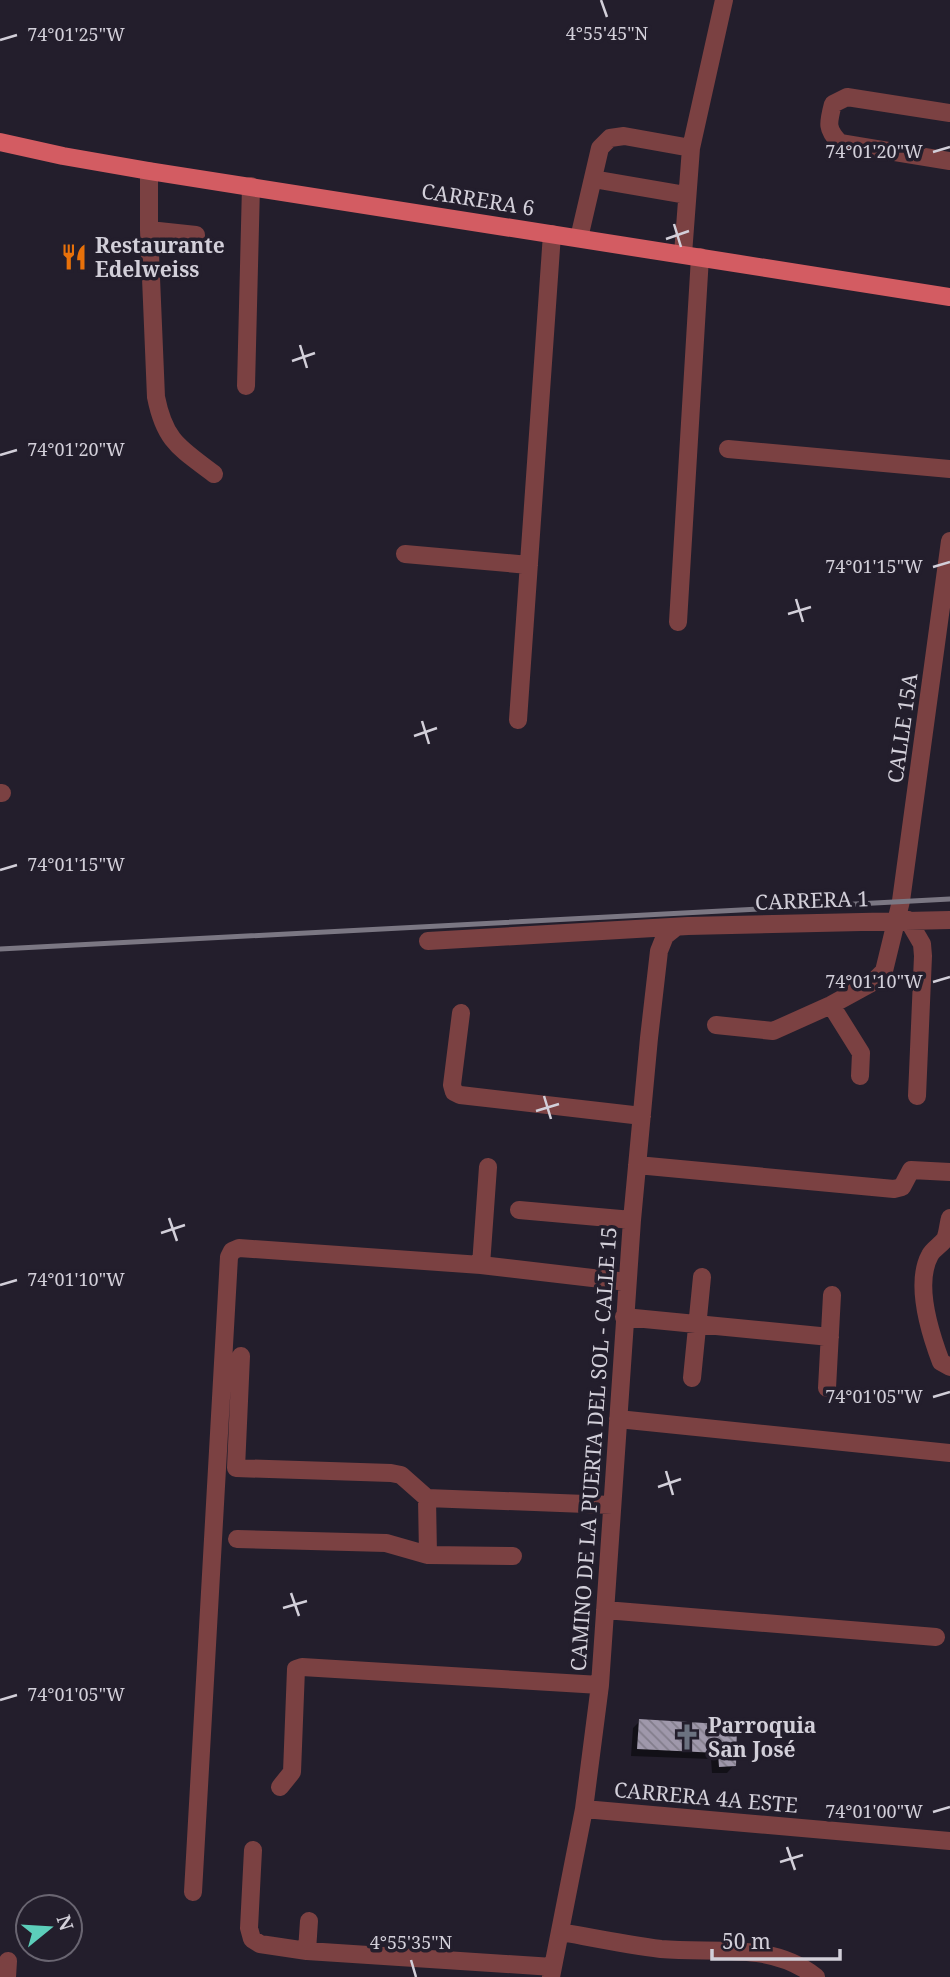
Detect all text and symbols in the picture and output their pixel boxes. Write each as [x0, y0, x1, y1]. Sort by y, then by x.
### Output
text: 4°55'45"N [566, 21, 649, 45]
text: 74°01'25"W [27, 22, 125, 46]
text: 74°01'20"W [825, 139, 923, 163]
street label: CARRERA 6 [419, 176, 537, 222]
place label: Restaurante Edelweiss [95, 231, 225, 283]
restaurant icon: Restaurante Edelweiss [59, 242, 89, 272]
text: 74°01'20"W [27, 437, 125, 461]
text: 74°01'15"W [825, 554, 923, 578]
street label: CALLE 15A [880, 671, 924, 785]
text: 74°01'15"W [27, 852, 125, 876]
street label: CARRERA 1 [754, 884, 870, 916]
text: 74°01'10"W [825, 969, 923, 993]
street label: CAMINO DE LA PUERTA DEL SOL - CALLE 15 [563, 1226, 623, 1672]
text: 74°01'10"W [27, 1267, 125, 1291]
text: 74°01'05"W [825, 1384, 923, 1408]
text: 74°01'05"W [27, 1682, 125, 1706]
place label: Parroquia San José [708, 1711, 816, 1763]
church icon: Parroquia San José [672, 1722, 702, 1752]
street label: CARRERA 4A ESTE [613, 1775, 799, 1819]
text: 74°01'00"W [825, 1799, 923, 1823]
north arrow [14, 1893, 84, 1963]
text: N [50, 1912, 80, 1934]
scale bar [712, 1918, 840, 1962]
text: 50 m [722, 1927, 771, 1955]
text: 4°55'35"N [370, 1930, 453, 1954]

